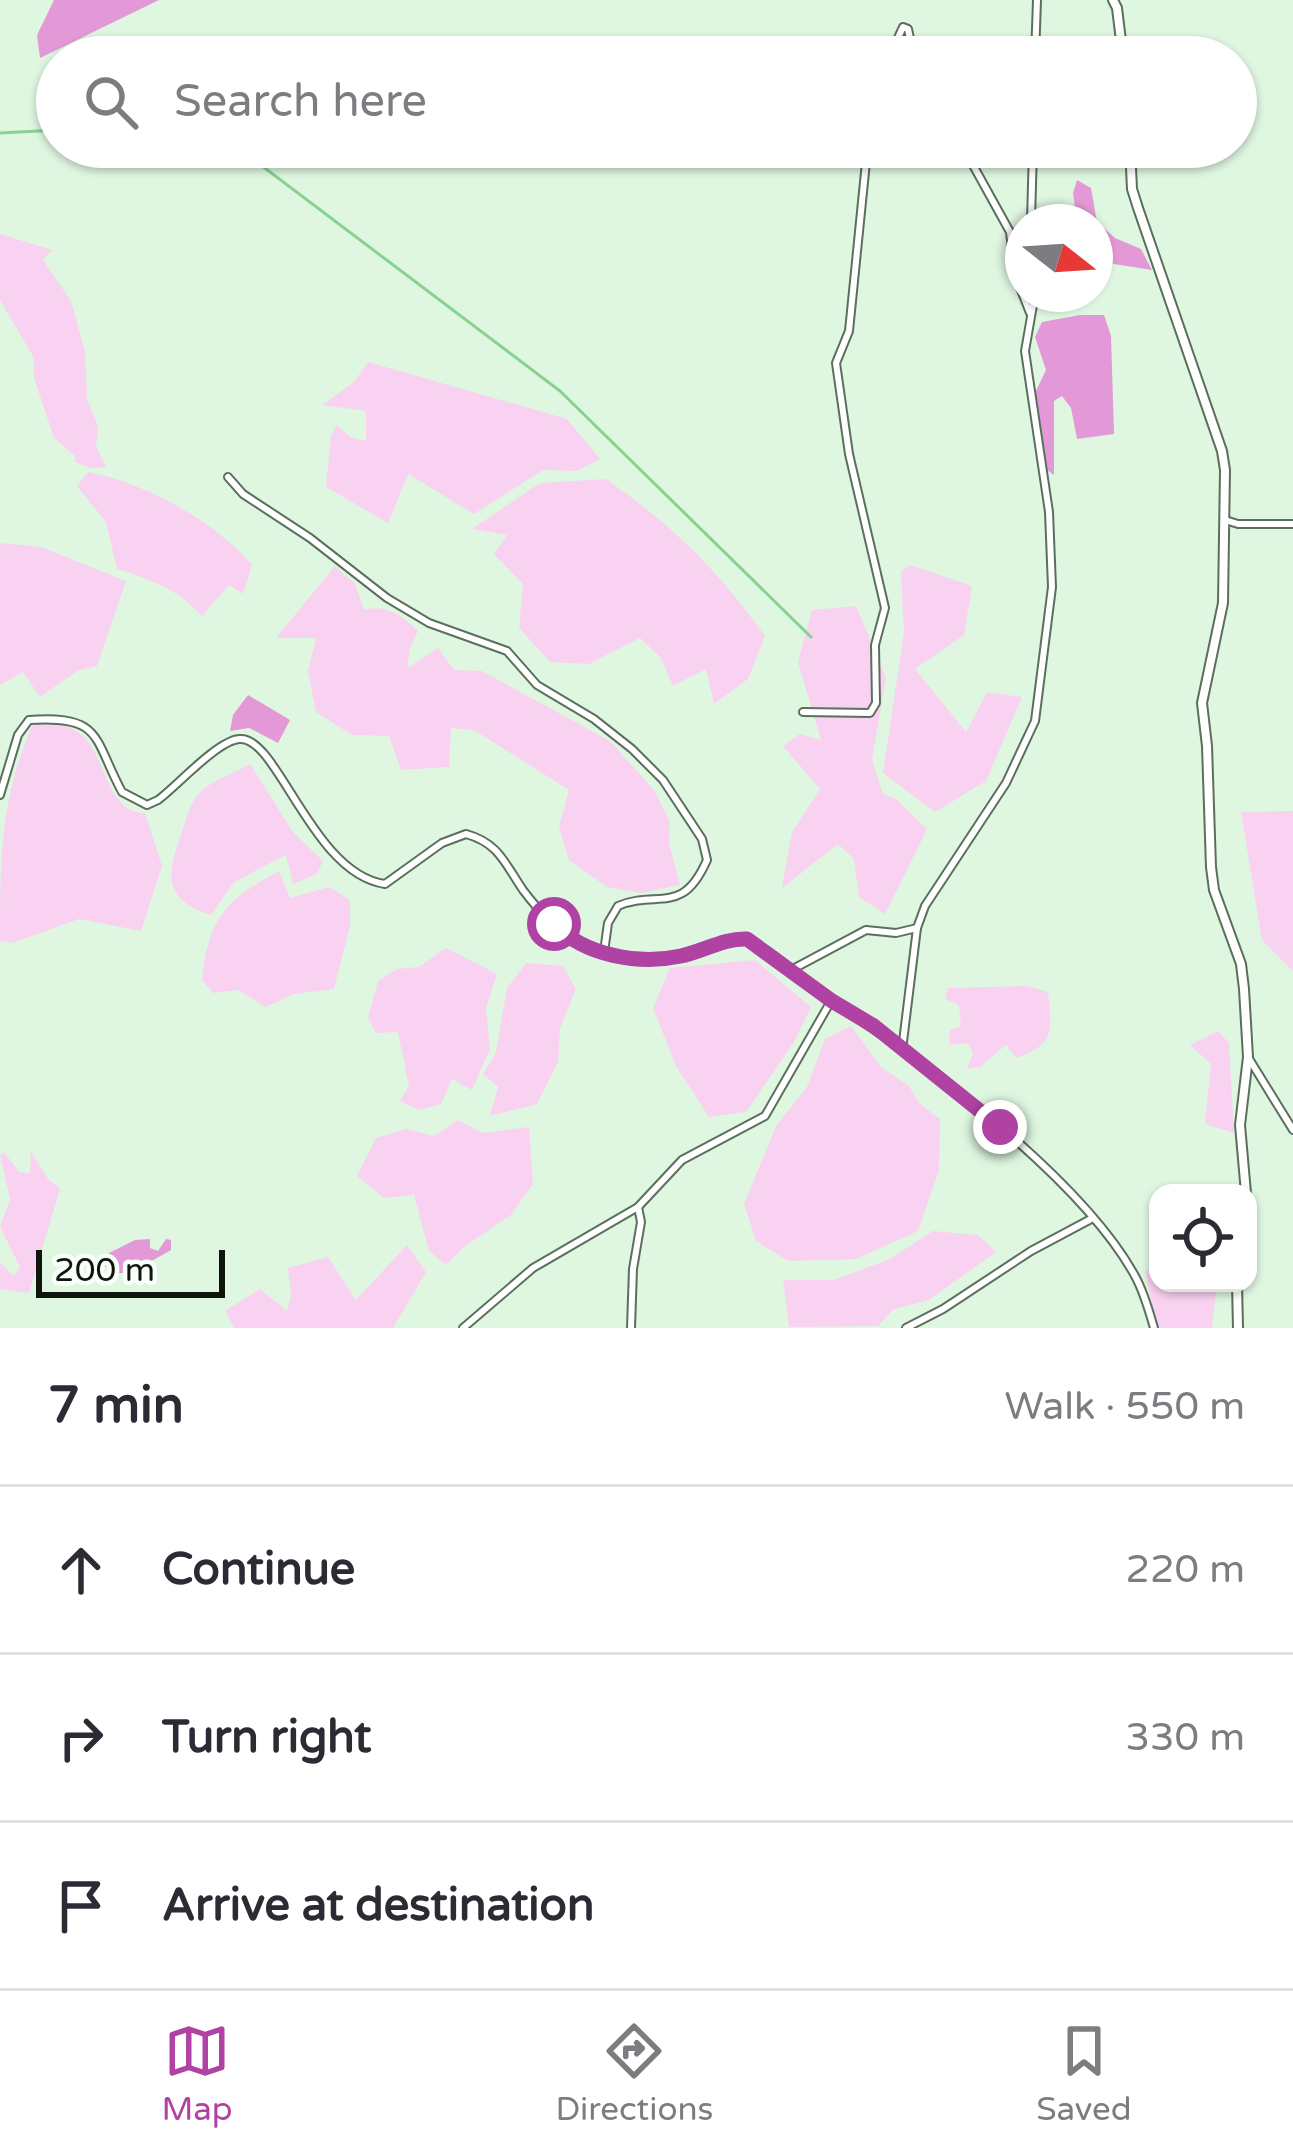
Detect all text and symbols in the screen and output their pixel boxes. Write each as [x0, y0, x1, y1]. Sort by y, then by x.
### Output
search box [36, 36, 1257, 168]
icon: search [78, 69, 144, 135]
text: Search here [174, 75, 427, 129]
north arrow [1005, 204, 1113, 312]
route start [527, 897, 581, 951]
route end [973, 1100, 1027, 1154]
map controls [1149, 1184, 1257, 1292]
button: locate [1149, 1184, 1257, 1292]
scale bar [36, 1244, 225, 1297]
text: 200 m [54, 1251, 155, 1290]
text: 7 min [48, 1375, 184, 1437]
text: Walk · 550 m [1004, 1383, 1245, 1430]
icon: ahead [48, 1537, 114, 1603]
text: Continue [162, 1543, 355, 1597]
text: 220 m [1126, 1546, 1245, 1593]
icon: right [48, 1705, 114, 1771]
text: Turn right [162, 1711, 371, 1765]
text: 330 m [1126, 1714, 1245, 1761]
icon: arrive [48, 1873, 114, 1939]
text: Arrive at destination [162, 1879, 594, 1933]
tab: Map [161, 2018, 233, 2129]
tab: Directions [555, 2018, 713, 2129]
tab: Saved [1036, 2018, 1132, 2129]

